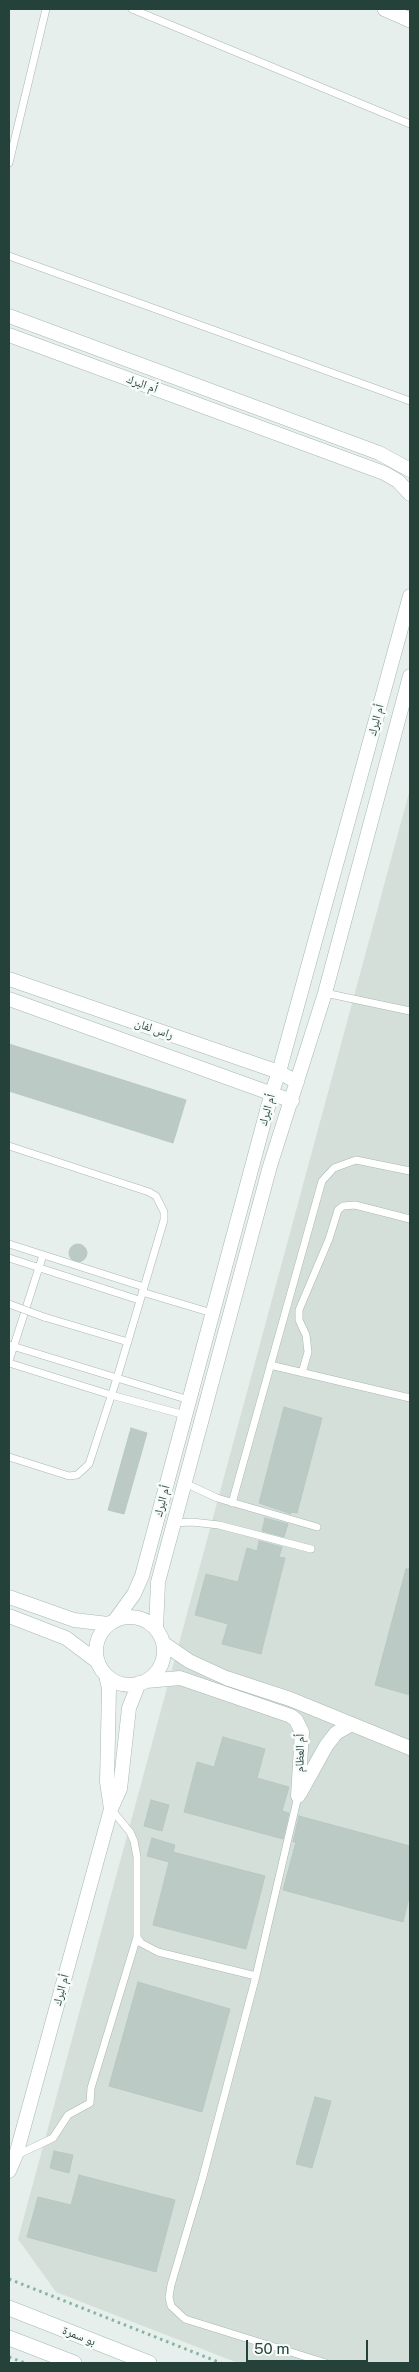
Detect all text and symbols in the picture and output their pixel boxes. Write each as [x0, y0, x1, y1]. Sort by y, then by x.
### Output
street label: أم البرك [124, 372, 160, 396]
street label: أم البرك [365, 703, 387, 737]
street label: راس لفان [133, 1016, 175, 1042]
street label: أم البرك [256, 1093, 278, 1127]
street label: أم البرك [151, 1484, 173, 1518]
street label: أم العظام [292, 1734, 308, 1772]
street label: أم البرك [50, 1973, 72, 2007]
street label: بو سمرة [60, 2323, 98, 2349]
scale bar [249, 2330, 372, 2362]
text: 50 m [254, 2340, 289, 2357]

